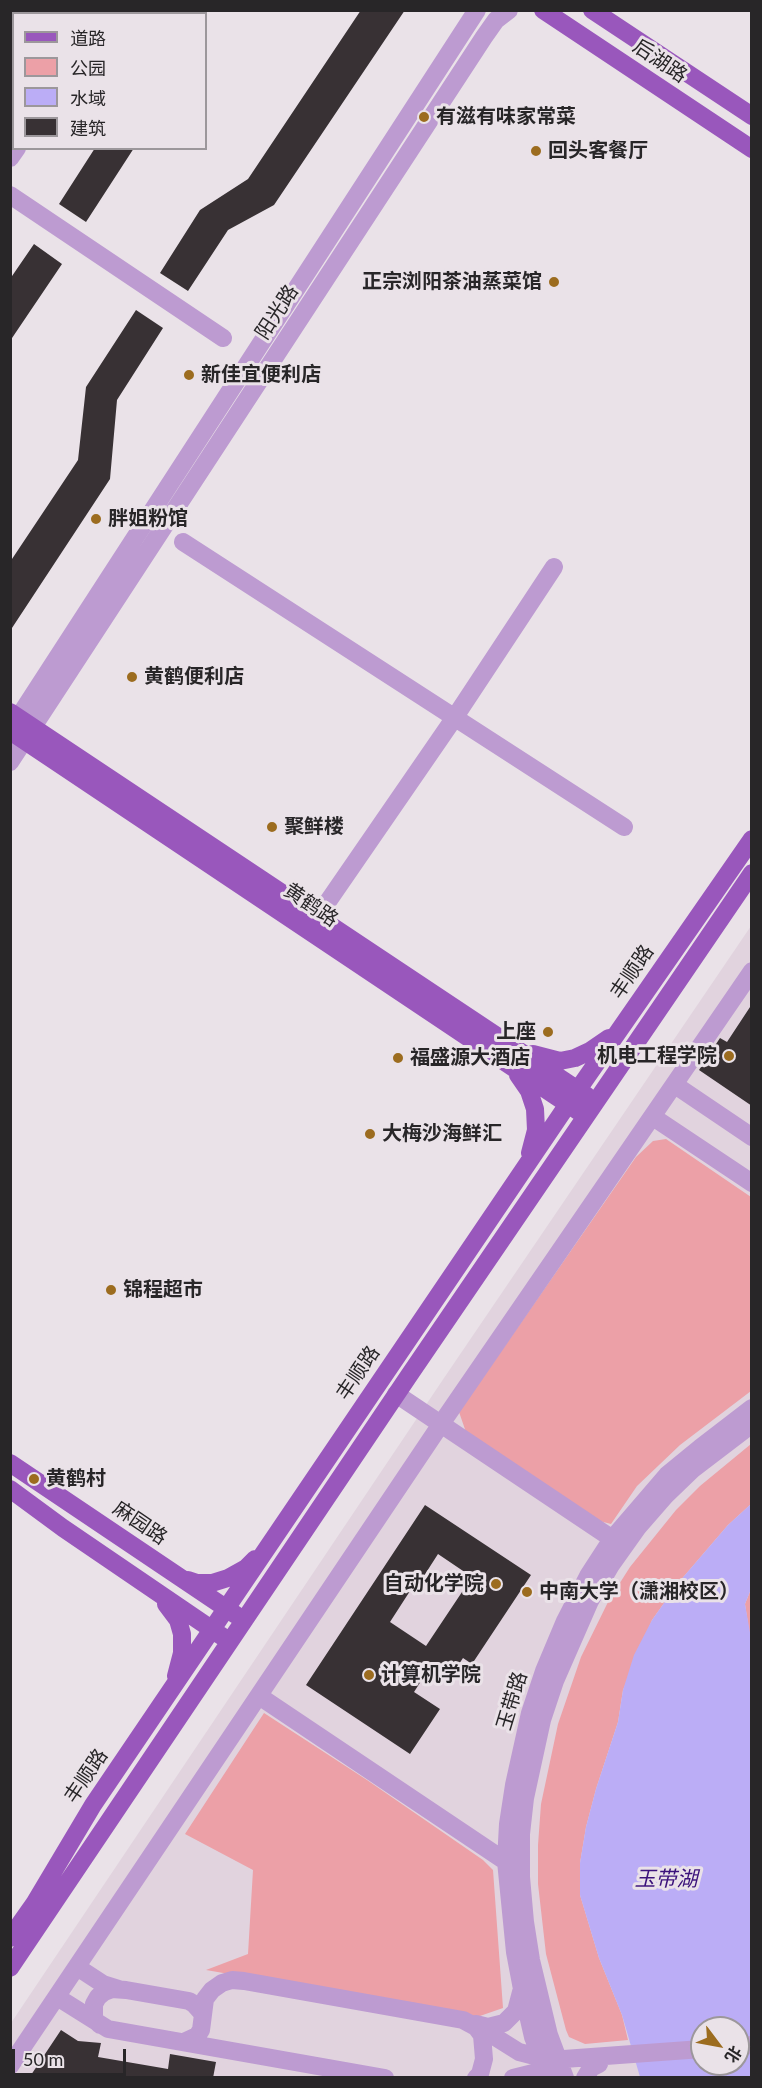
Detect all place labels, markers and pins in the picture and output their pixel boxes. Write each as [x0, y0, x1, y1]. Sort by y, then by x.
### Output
place label: 有滋有味家常菜 [436, 105, 576, 129]
marker: 有滋有味家常菜 [417, 110, 431, 124]
place label: 回头客餐厅 [548, 139, 648, 163]
marker: 回头客餐厅 [529, 144, 543, 158]
place label: 正宗浏阳茶油蒸菜馆 [362, 270, 542, 294]
marker: 正宗浏阳茶油蒸菜馆 [547, 275, 561, 289]
place label: 新佳宜便利店 [201, 363, 321, 387]
marker: 新佳宜便利店 [182, 368, 196, 382]
place label: 胖姐粉馆 [108, 507, 188, 531]
marker: 胖姐粉馆 [89, 512, 103, 526]
place label: 黄鹤便利店 [144, 665, 244, 689]
marker: 黄鹤便利店 [125, 670, 139, 684]
place label: 聚鲜楼 [284, 815, 344, 839]
marker: 聚鲜楼 [265, 820, 279, 834]
place label: 上座 [496, 1020, 536, 1044]
marker: 上座 [541, 1025, 555, 1039]
place label: 机电工程学院 [597, 1044, 717, 1068]
place label: 福盛源大酒店 [410, 1046, 530, 1070]
marker: 机电工程学院 [722, 1049, 736, 1063]
marker: 福盛源大酒店 [391, 1051, 405, 1065]
place label: 大梅沙海鲜汇 [382, 1122, 502, 1146]
marker: 大梅沙海鲜汇 [363, 1127, 377, 1141]
place label: 锦程超市 [123, 1278, 203, 1302]
marker: 锦程超市 [104, 1283, 118, 1297]
place label: 黄鹤村 [46, 1467, 106, 1491]
marker: 黄鹤村 [27, 1472, 41, 1486]
place label: 自动化学院 [384, 1572, 484, 1596]
marker: 自动化学院 [489, 1577, 503, 1591]
place label: 中南大学（潇湘校区） [539, 1580, 739, 1604]
marker: 中南大学（潇湘校区） [520, 1585, 534, 1599]
place label: 计算机学院 [381, 1663, 481, 1687]
marker: 计算机学院 [362, 1668, 376, 1682]

